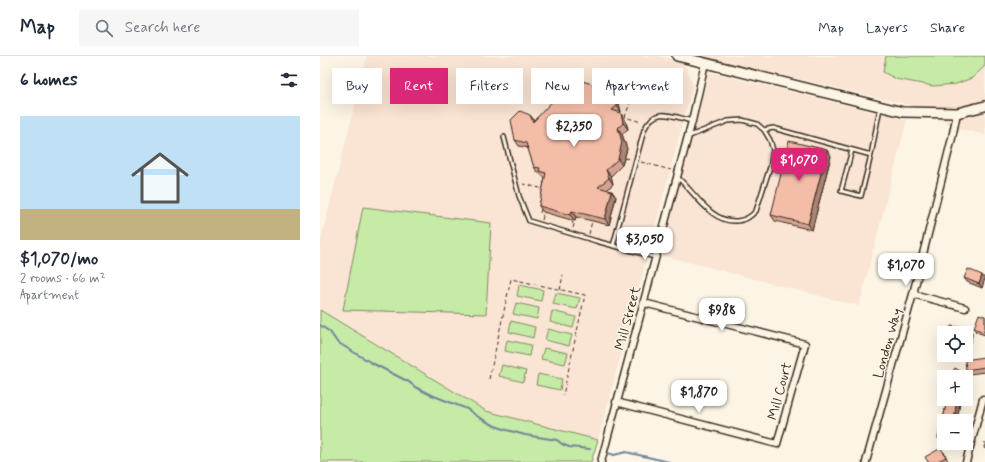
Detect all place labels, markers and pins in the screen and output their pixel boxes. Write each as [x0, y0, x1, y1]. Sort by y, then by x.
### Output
pin: $2,350 [541, 114, 607, 148]
pin: $1,070 [766, 148, 832, 182]
pin: $3,050 [612, 227, 678, 261]
pin: $1,070 [873, 253, 939, 287]
pin: $988 [698, 298, 746, 332]
pin: $1,870 [666, 380, 732, 414]

